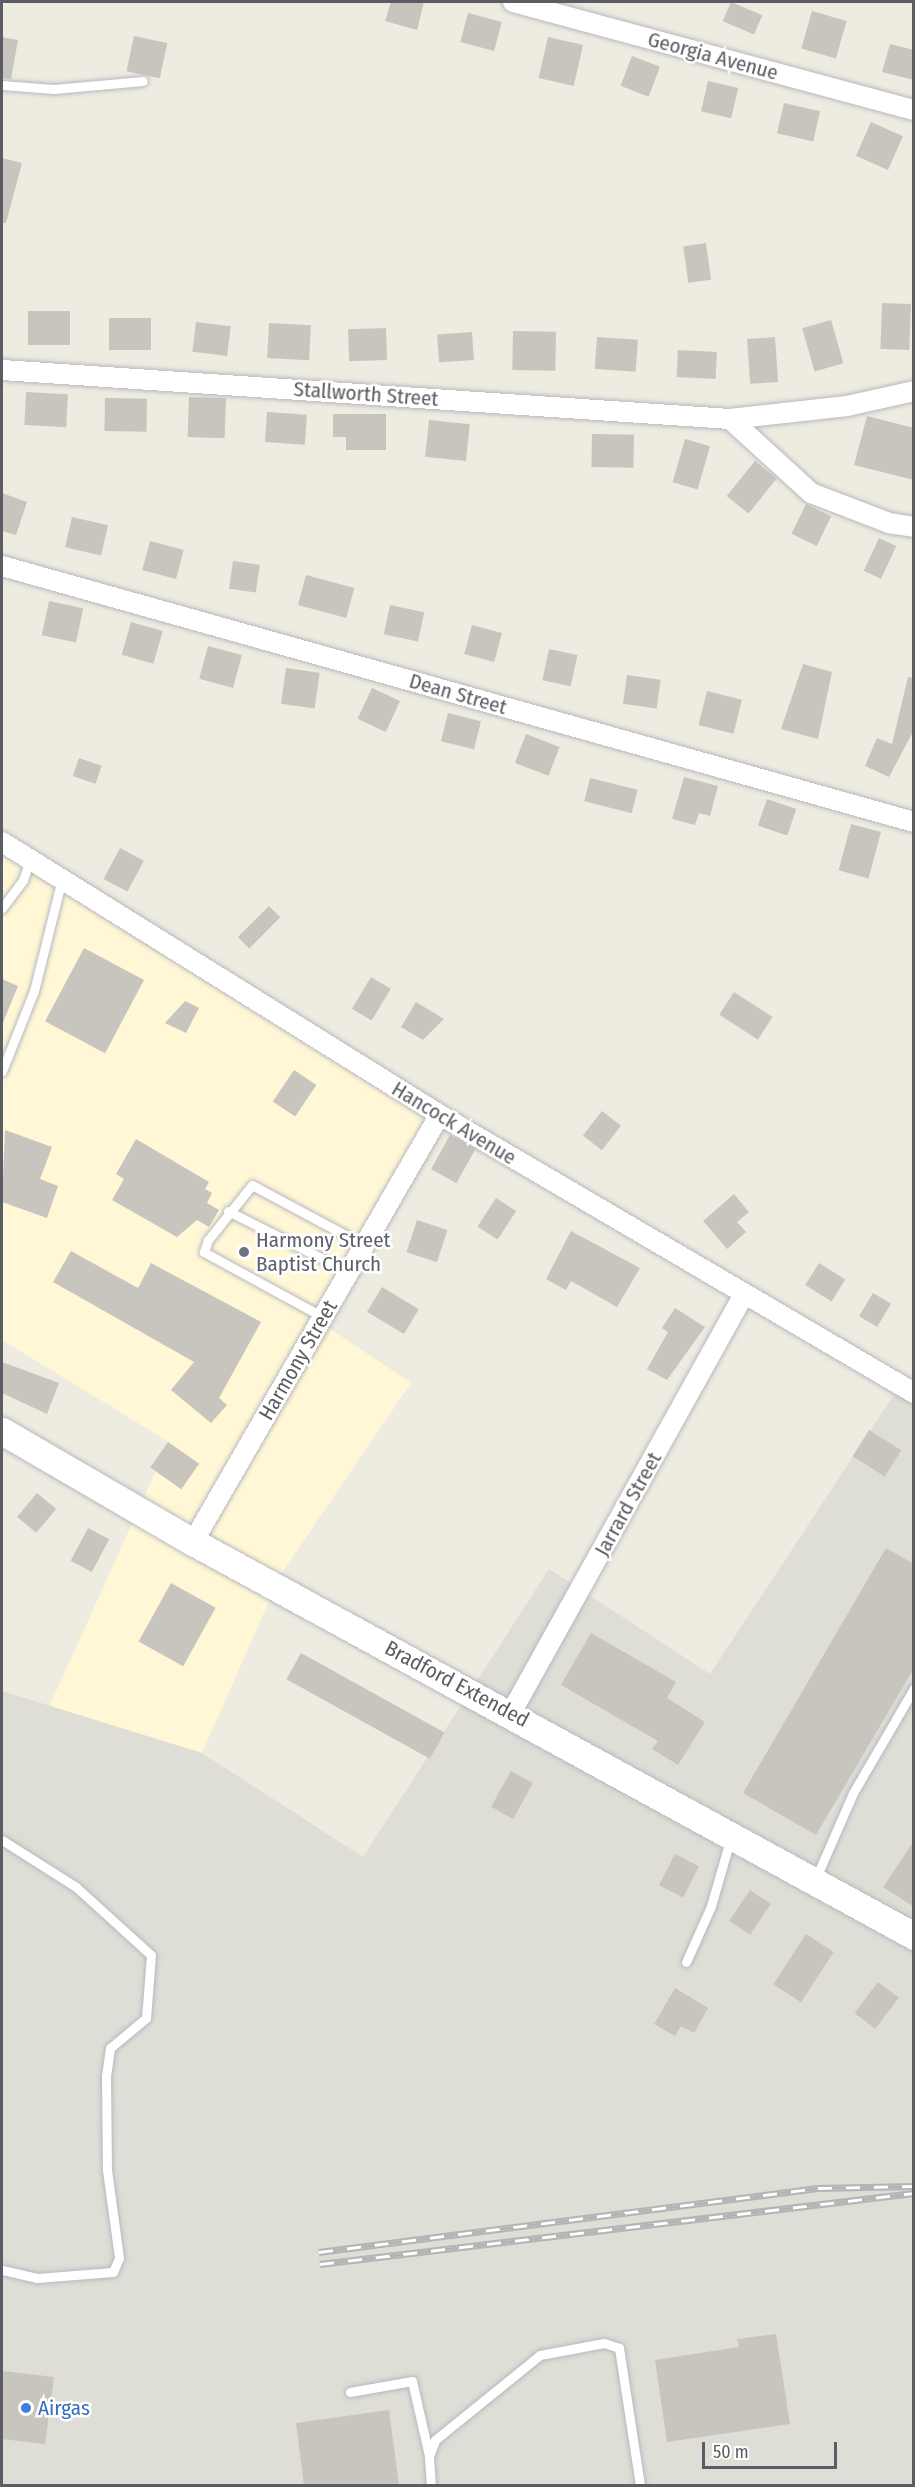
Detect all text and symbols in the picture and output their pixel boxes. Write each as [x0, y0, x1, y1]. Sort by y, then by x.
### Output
street label: Georgia Avenue [645, 26, 781, 86]
street label: Stallworth Street [293, 376, 439, 412]
street label: Dean Street [406, 668, 510, 720]
street label: Hancock Avenue [387, 1076, 521, 1170]
place label: Harmony Street Baptist Church [256, 1227, 390, 1277]
marker: Harmony Street Baptist Church [237, 1245, 251, 1259]
street label: Harmony Street [253, 1296, 343, 1424]
street label: Jarrard Street [589, 1448, 667, 1560]
street label: Bradford Extended [381, 1635, 533, 1733]
place label: Airgas [38, 2395, 90, 2421]
marker: Airgas [19, 2401, 33, 2415]
scale bar [705, 2430, 840, 2468]
text: 50 m [713, 2441, 749, 2463]

